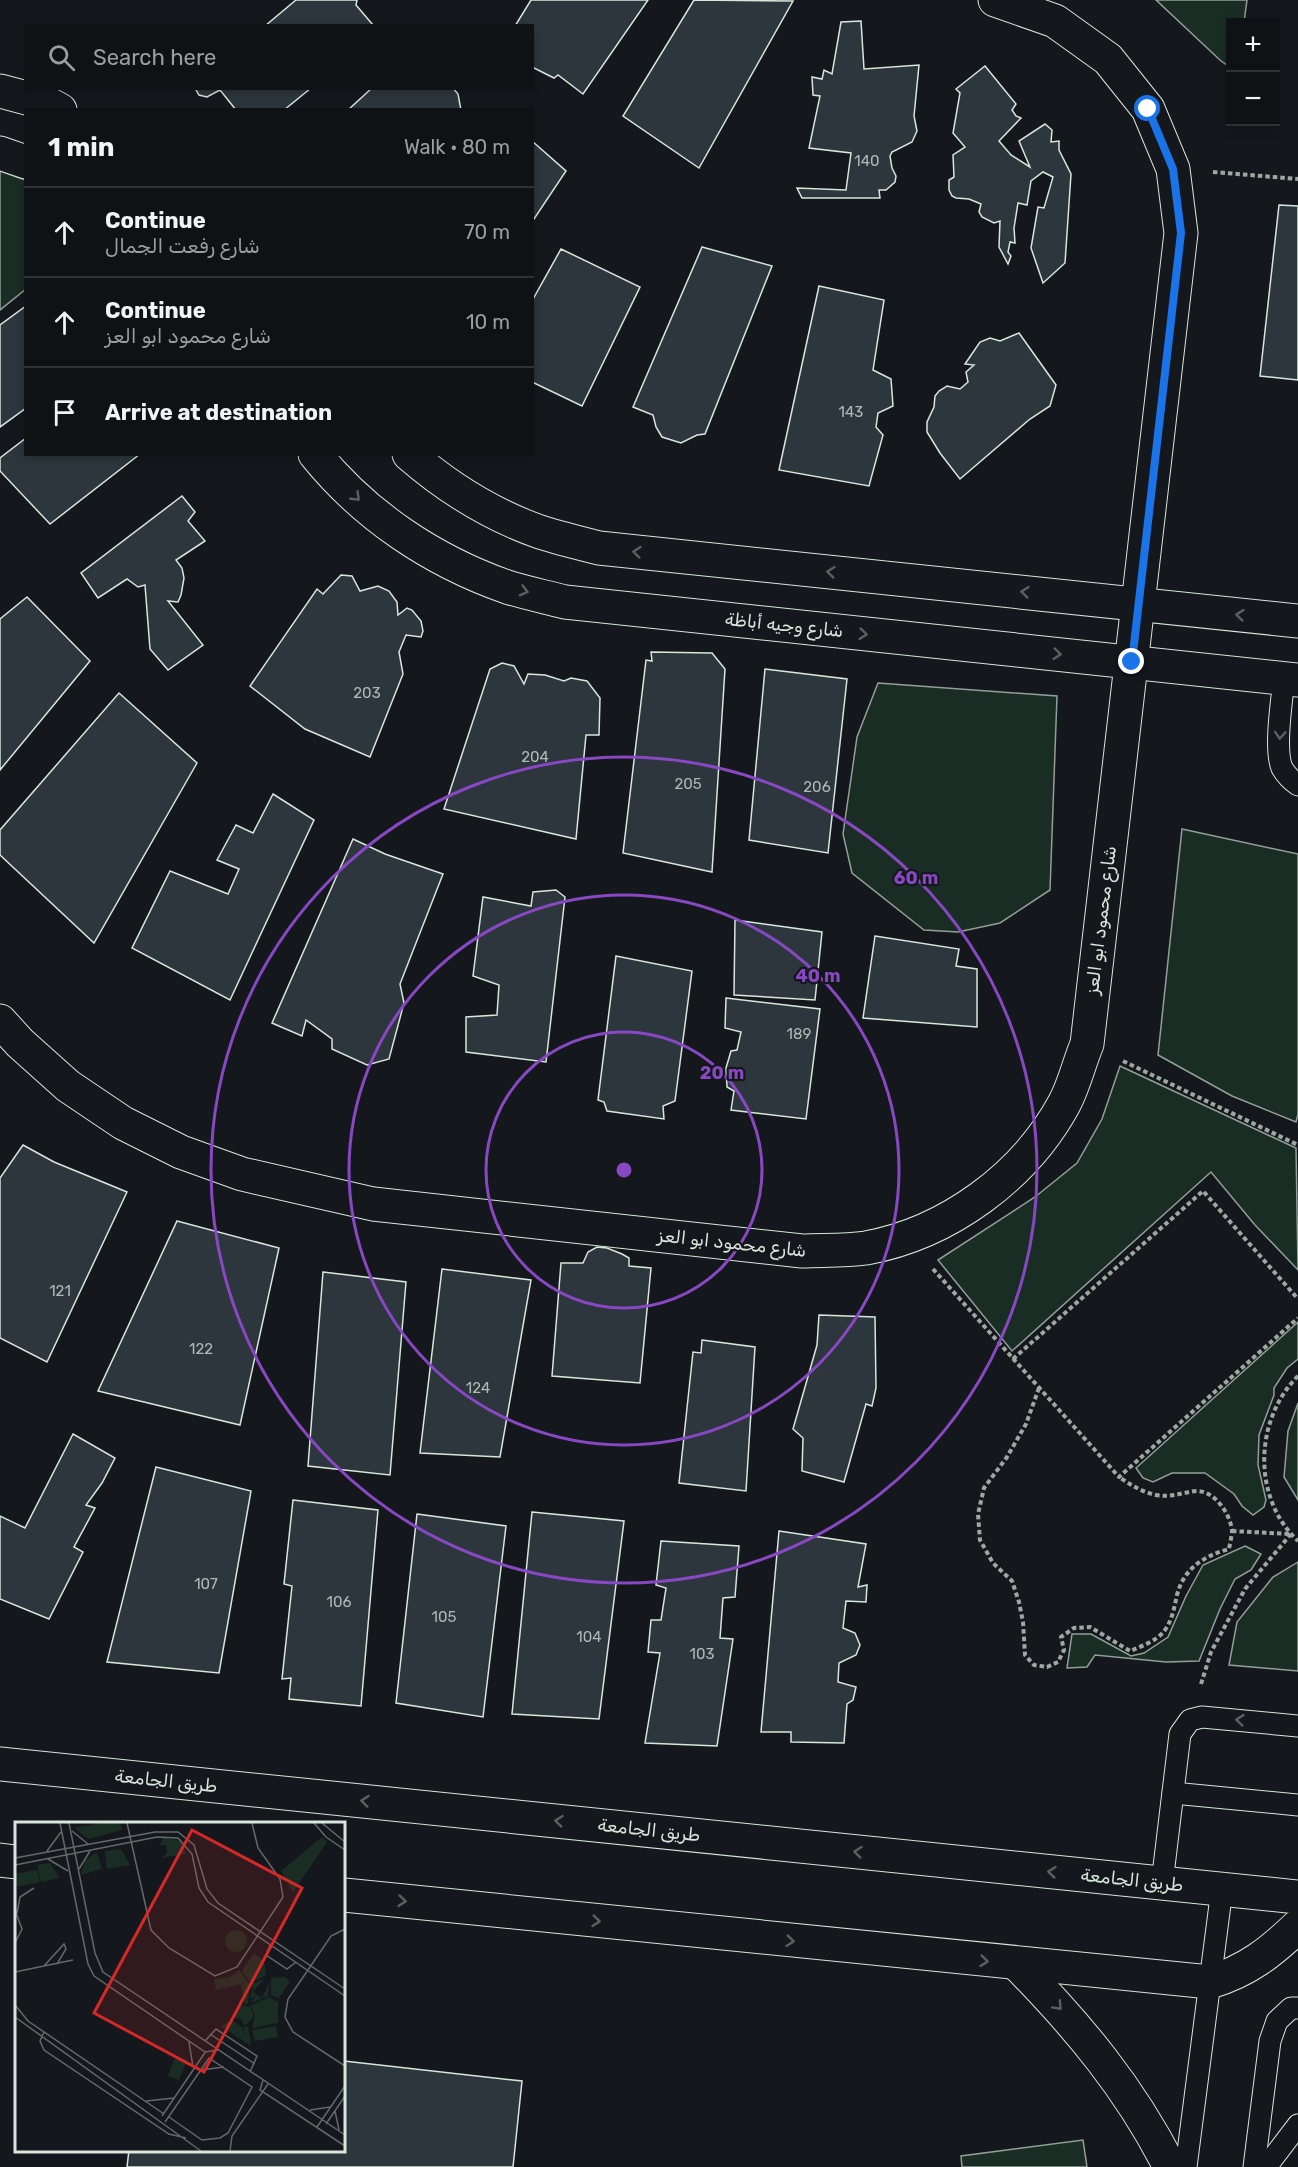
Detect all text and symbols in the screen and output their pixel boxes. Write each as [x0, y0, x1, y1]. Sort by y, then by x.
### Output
map controls [1226, 18, 1280, 126]
button: + [1226, 18, 1280, 72]
search box [24, 24, 534, 90]
icon: search [45, 41, 78, 74]
text: Search here [93, 44, 216, 71]
button: − [1226, 72, 1280, 126]
route start [1134, 95, 1160, 121]
text: 1 min [48, 132, 114, 163]
text: Walk · 80 m [404, 135, 510, 159]
house number: 140 [854, 152, 880, 170]
text: Continue [105, 207, 206, 234]
icon: ahead [48, 216, 81, 249]
text: 70 m [464, 220, 510, 244]
text: شارع رفعت الجمال [105, 234, 260, 258]
text: Continue [105, 297, 206, 324]
icon: ahead [48, 306, 81, 339]
text: 10 m [466, 310, 510, 334]
text: شارع محمود ابو العز [105, 324, 271, 348]
icon: arrive [48, 396, 81, 429]
text: Arrive at destination [105, 399, 332, 426]
house number: 143 [839, 403, 863, 421]
one-way arrow [348, 489, 359, 500]
one-way arrow [633, 546, 642, 559]
one-way arrow [826, 566, 836, 579]
one-way arrow [519, 584, 529, 597]
one-way arrow [1020, 586, 1030, 599]
street label: شارع وجيه أباظة [724, 608, 844, 643]
one-way arrow [1235, 609, 1244, 622]
one-way arrow [858, 627, 867, 639]
one-way arrow [1052, 647, 1061, 660]
route end [1118, 648, 1144, 674]
house number: 203 [353, 684, 381, 702]
one-way arrow [1274, 730, 1287, 739]
house number: 204 [521, 748, 549, 766]
house number: 205 [674, 775, 702, 793]
house number: 206 [803, 778, 831, 796]
street label: شارع محمود ابو العز [1081, 845, 1122, 997]
text: 60 m [894, 867, 938, 889]
text: 40 m [796, 965, 840, 987]
house number: 189 [787, 1025, 812, 1043]
text: 20 m [700, 1062, 744, 1084]
centre of rings [614, 1160, 634, 1180]
street label: شارع محمود ابو العز [655, 1224, 807, 1263]
house number: 121 [49, 1282, 71, 1300]
house number: 122 [189, 1340, 213, 1358]
house number: 124 [466, 1379, 490, 1397]
house number: 107 [194, 1575, 218, 1593]
house number: 106 [327, 1593, 352, 1611]
house number: 105 [432, 1608, 457, 1626]
house number: 104 [576, 1628, 602, 1646]
house number: 103 [690, 1645, 714, 1663]
one-way arrow [1235, 1715, 1244, 1727]
street label: طريق الجامعة [114, 1765, 218, 1797]
one-way arrow [361, 1795, 370, 1808]
street label: طريق الجامعة [597, 1814, 701, 1846]
one-way arrow [555, 1815, 564, 1828]
inset map [15, 1822, 345, 2152]
one-way arrow [853, 1846, 862, 1859]
street label: طريق الجامعة [1080, 1864, 1184, 1896]
one-way arrow [1047, 1866, 1056, 1879]
one-way arrow [397, 1894, 406, 1907]
one-way arrow [591, 1914, 600, 1927]
one-way arrow [785, 1934, 794, 1947]
one-way arrow [979, 1954, 988, 1966]
one-way arrow [1051, 1999, 1062, 2009]

